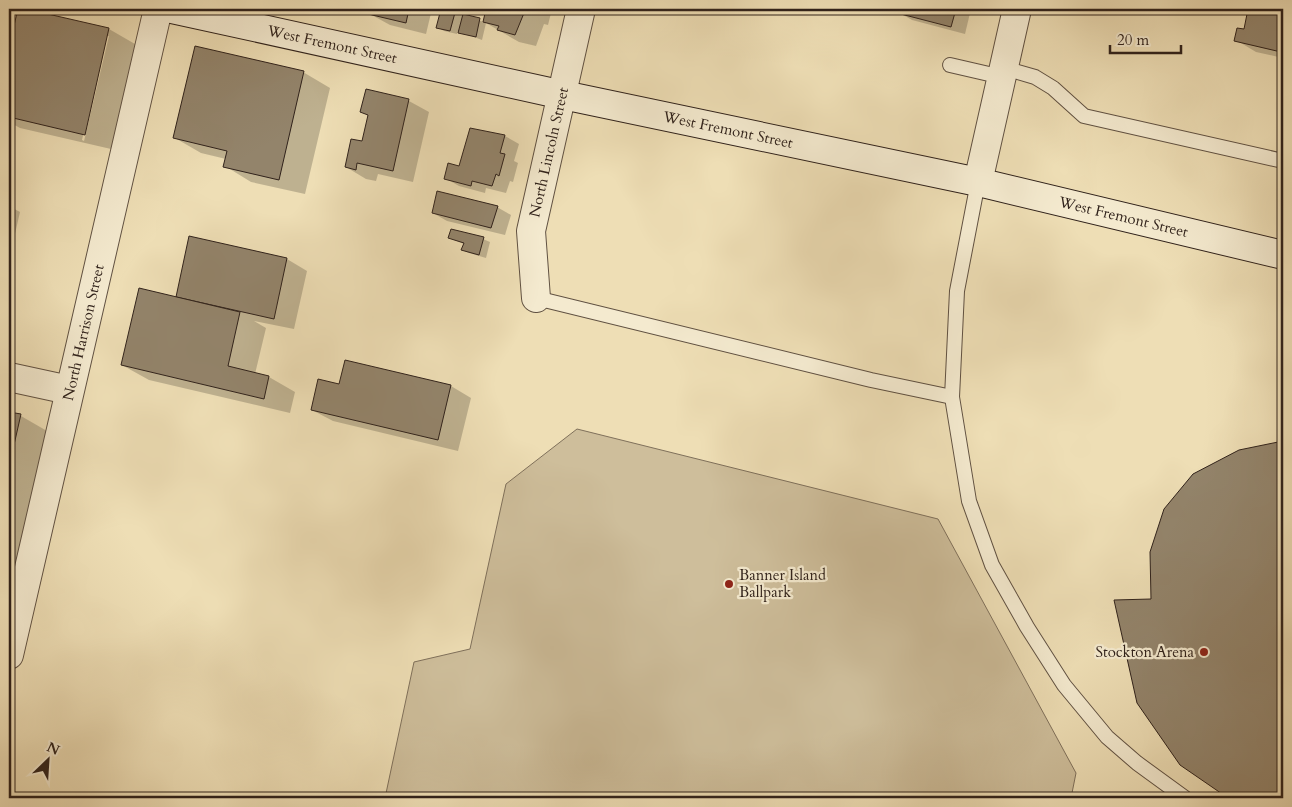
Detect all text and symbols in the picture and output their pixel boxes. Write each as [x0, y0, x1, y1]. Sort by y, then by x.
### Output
street label: West Fremont Street [264, 20, 399, 68]
scale bar [1110, 22, 1181, 54]
text: 20 m [1117, 30, 1149, 50]
street label: North Lincoln Street [524, 85, 573, 219]
street label: West Fremont Street [660, 106, 795, 153]
street label: West Fremont Street [1056, 191, 1190, 242]
street label: North Harrison Street [58, 262, 109, 403]
place label: Banner Island Ballpark [739, 565, 826, 602]
marker: Banner Island Ballpark [723, 578, 735, 590]
place label: Stockton Arena [1095, 642, 1195, 662]
marker: Stockton Arena [1198, 646, 1210, 658]
north arrow [22, 734, 72, 784]
text: N [44, 737, 63, 760]

